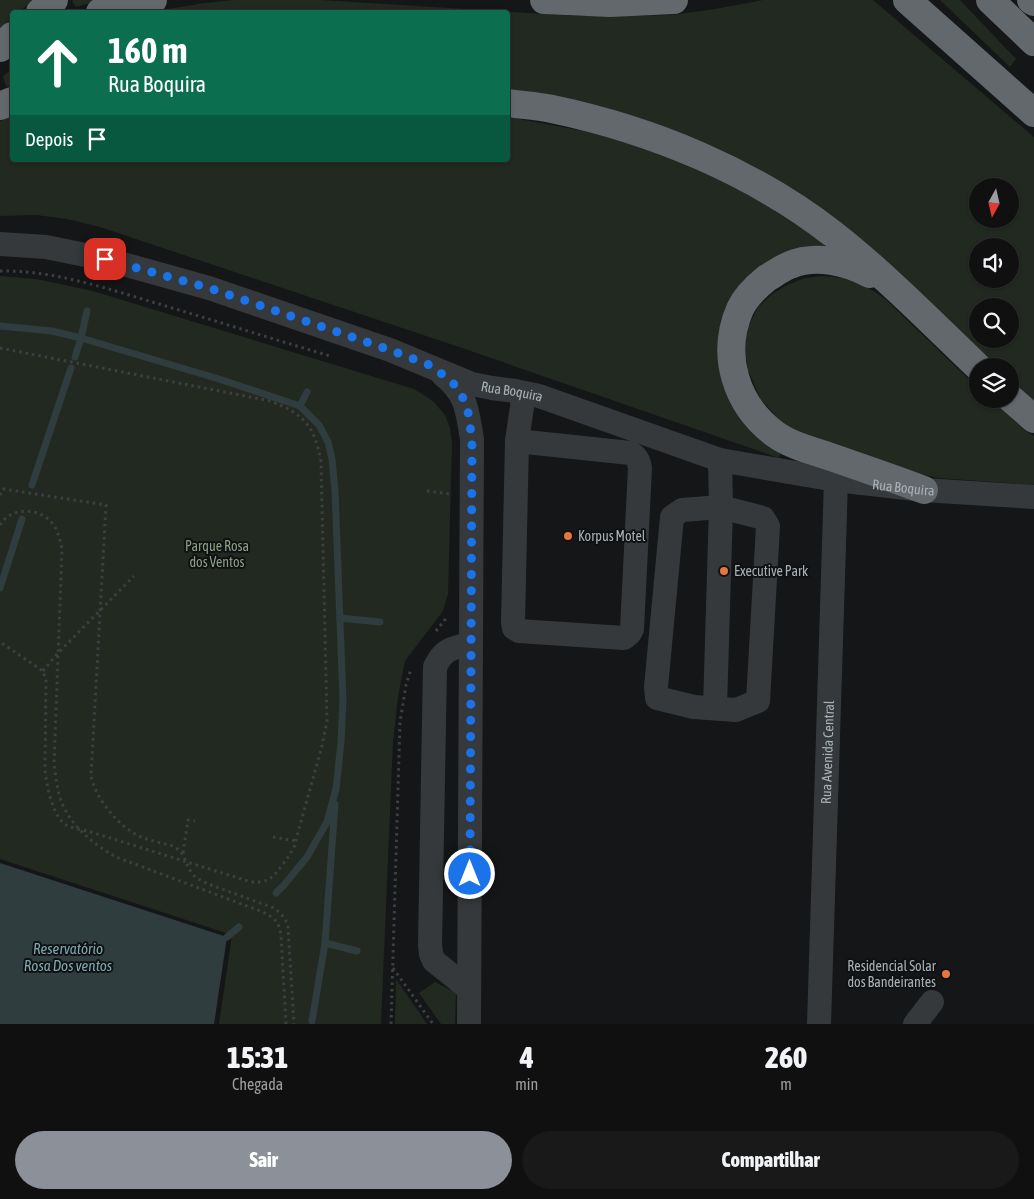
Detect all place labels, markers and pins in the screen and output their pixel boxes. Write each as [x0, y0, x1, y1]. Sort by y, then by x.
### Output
pin [84, 238, 126, 280]
place label: Korpus Motel [578, 528, 646, 544]
marker: Korpus Motel [562, 530, 574, 542]
place label: Executive Park [734, 563, 808, 579]
marker: Executive Park [718, 565, 730, 577]
place label: Residencial Solar dos Bandeirantes [847, 958, 937, 990]
marker: Residencial Solar dos Bandeirantes [940, 968, 952, 980]

